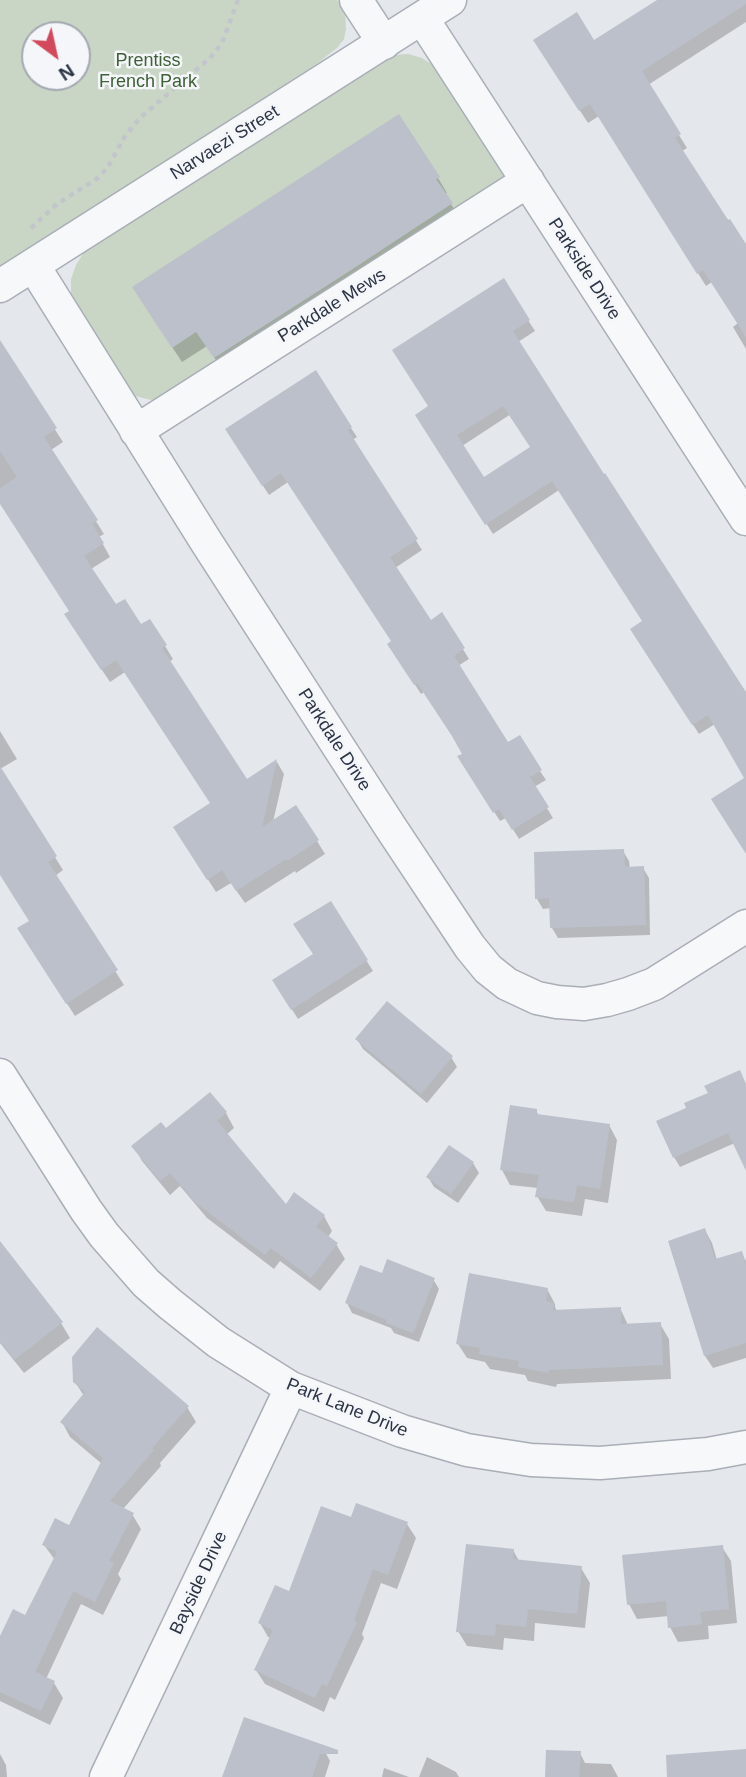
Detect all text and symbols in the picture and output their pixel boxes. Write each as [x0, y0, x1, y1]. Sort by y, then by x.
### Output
north arrow [21, 21, 91, 91]
park label: Prentiss French Park [99, 50, 197, 92]
text: N [55, 60, 78, 85]
street label: Narvaezi Street [167, 101, 283, 185]
street label: Parkside Drive [543, 214, 625, 324]
street label: Parkdale Mews [274, 264, 390, 348]
street label: Parkdale Drive [293, 685, 375, 795]
street label: Park Lane Drive [283, 1374, 411, 1442]
street label: Bayside Drive [166, 1528, 232, 1638]

